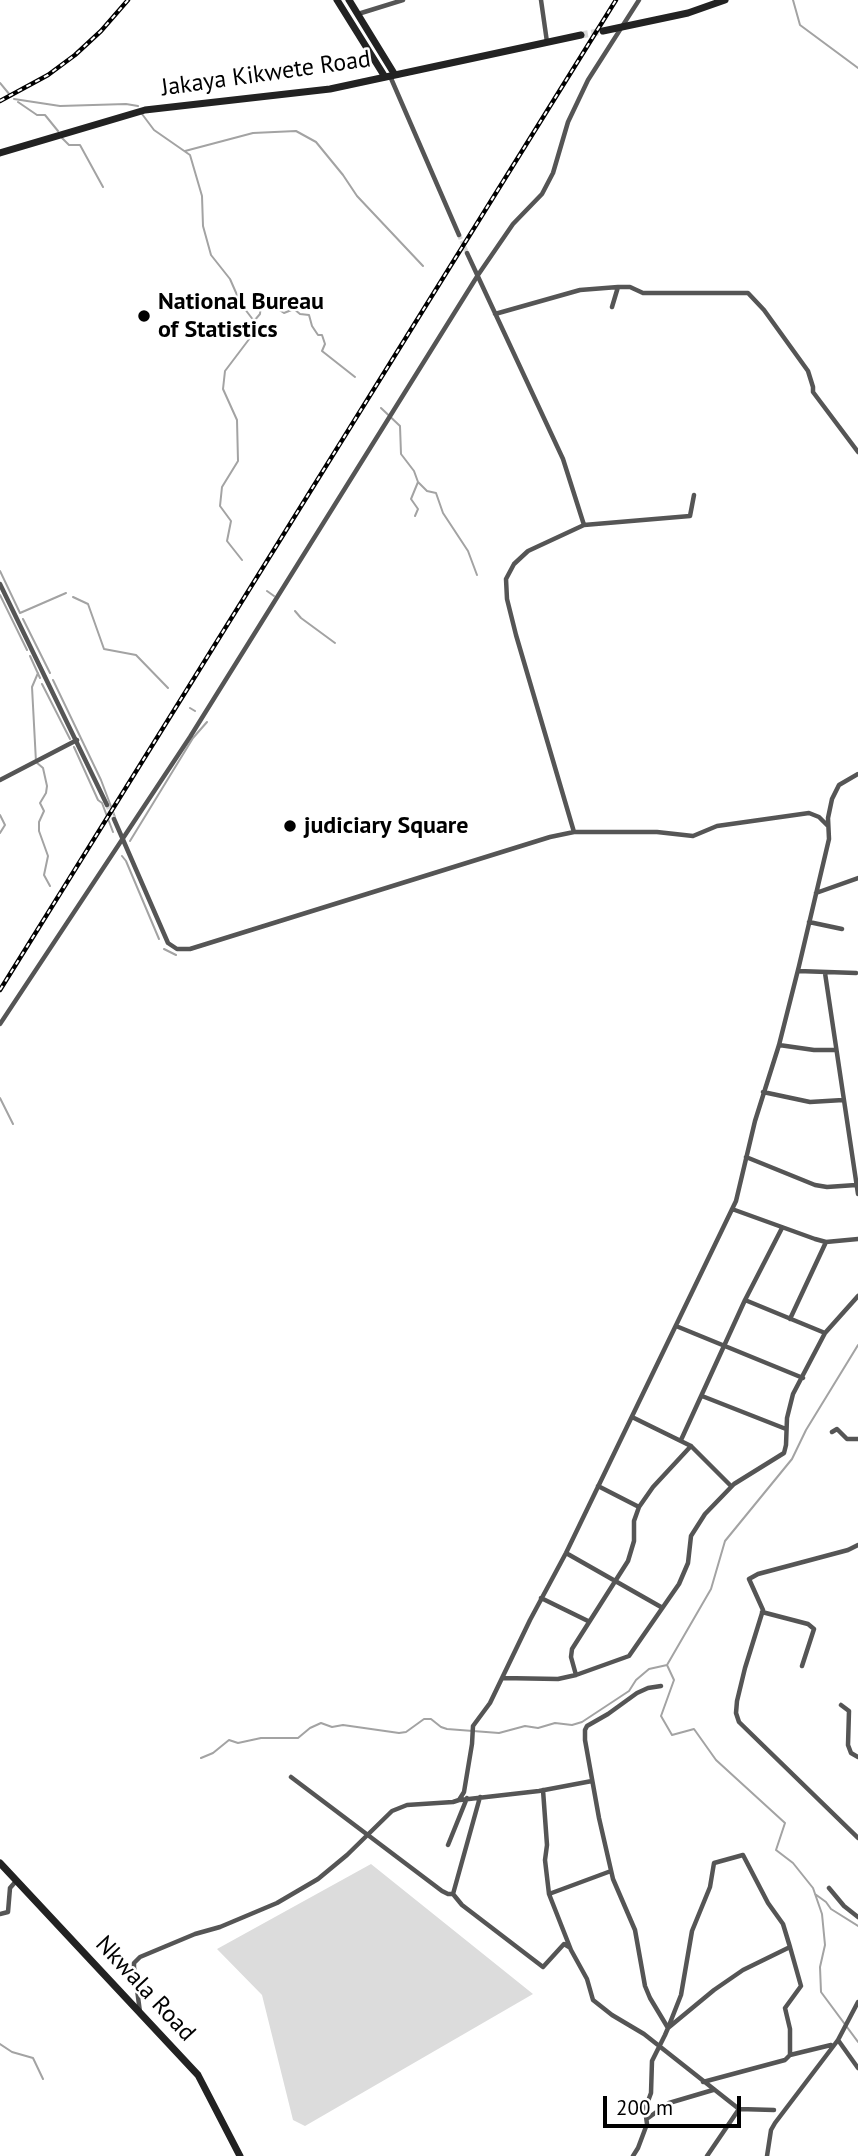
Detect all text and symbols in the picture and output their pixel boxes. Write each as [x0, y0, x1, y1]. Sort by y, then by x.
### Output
street label: Jakaya Kikwete Road [159, 45, 373, 103]
place label: National Bureau of Statistics [158, 288, 324, 344]
marker: National Bureau of Statistics [136, 308, 152, 324]
place label: judiciary Square [304, 812, 468, 840]
marker: judiciary Square [282, 818, 298, 834]
street label: Nkwala Road [89, 1930, 201, 2048]
scale bar [606, 2082, 744, 2126]
text: 200 m [616, 2094, 673, 2121]

